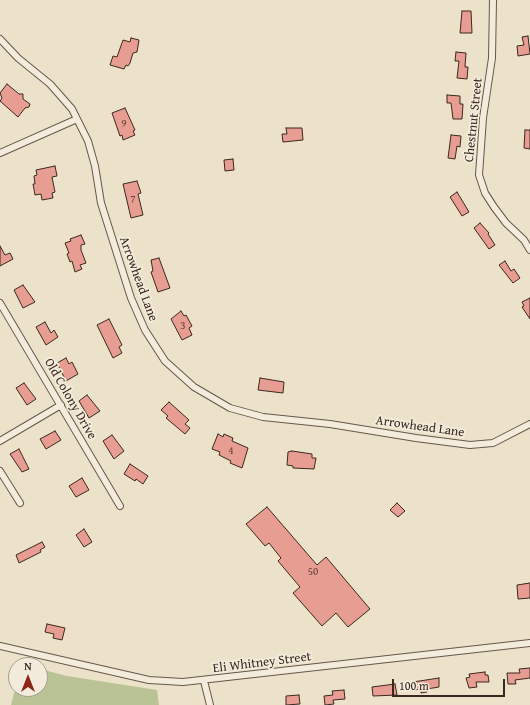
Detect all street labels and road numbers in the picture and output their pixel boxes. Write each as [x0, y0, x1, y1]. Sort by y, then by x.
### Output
street label: Chestnut Street [462, 77, 486, 163]
street label: Arrowhead Lane [115, 234, 161, 324]
street label: Old Colony Drive [40, 356, 100, 442]
street label: Arrowhead Lane [375, 413, 465, 441]
street label: Eli Whitney Street [212, 649, 312, 677]

